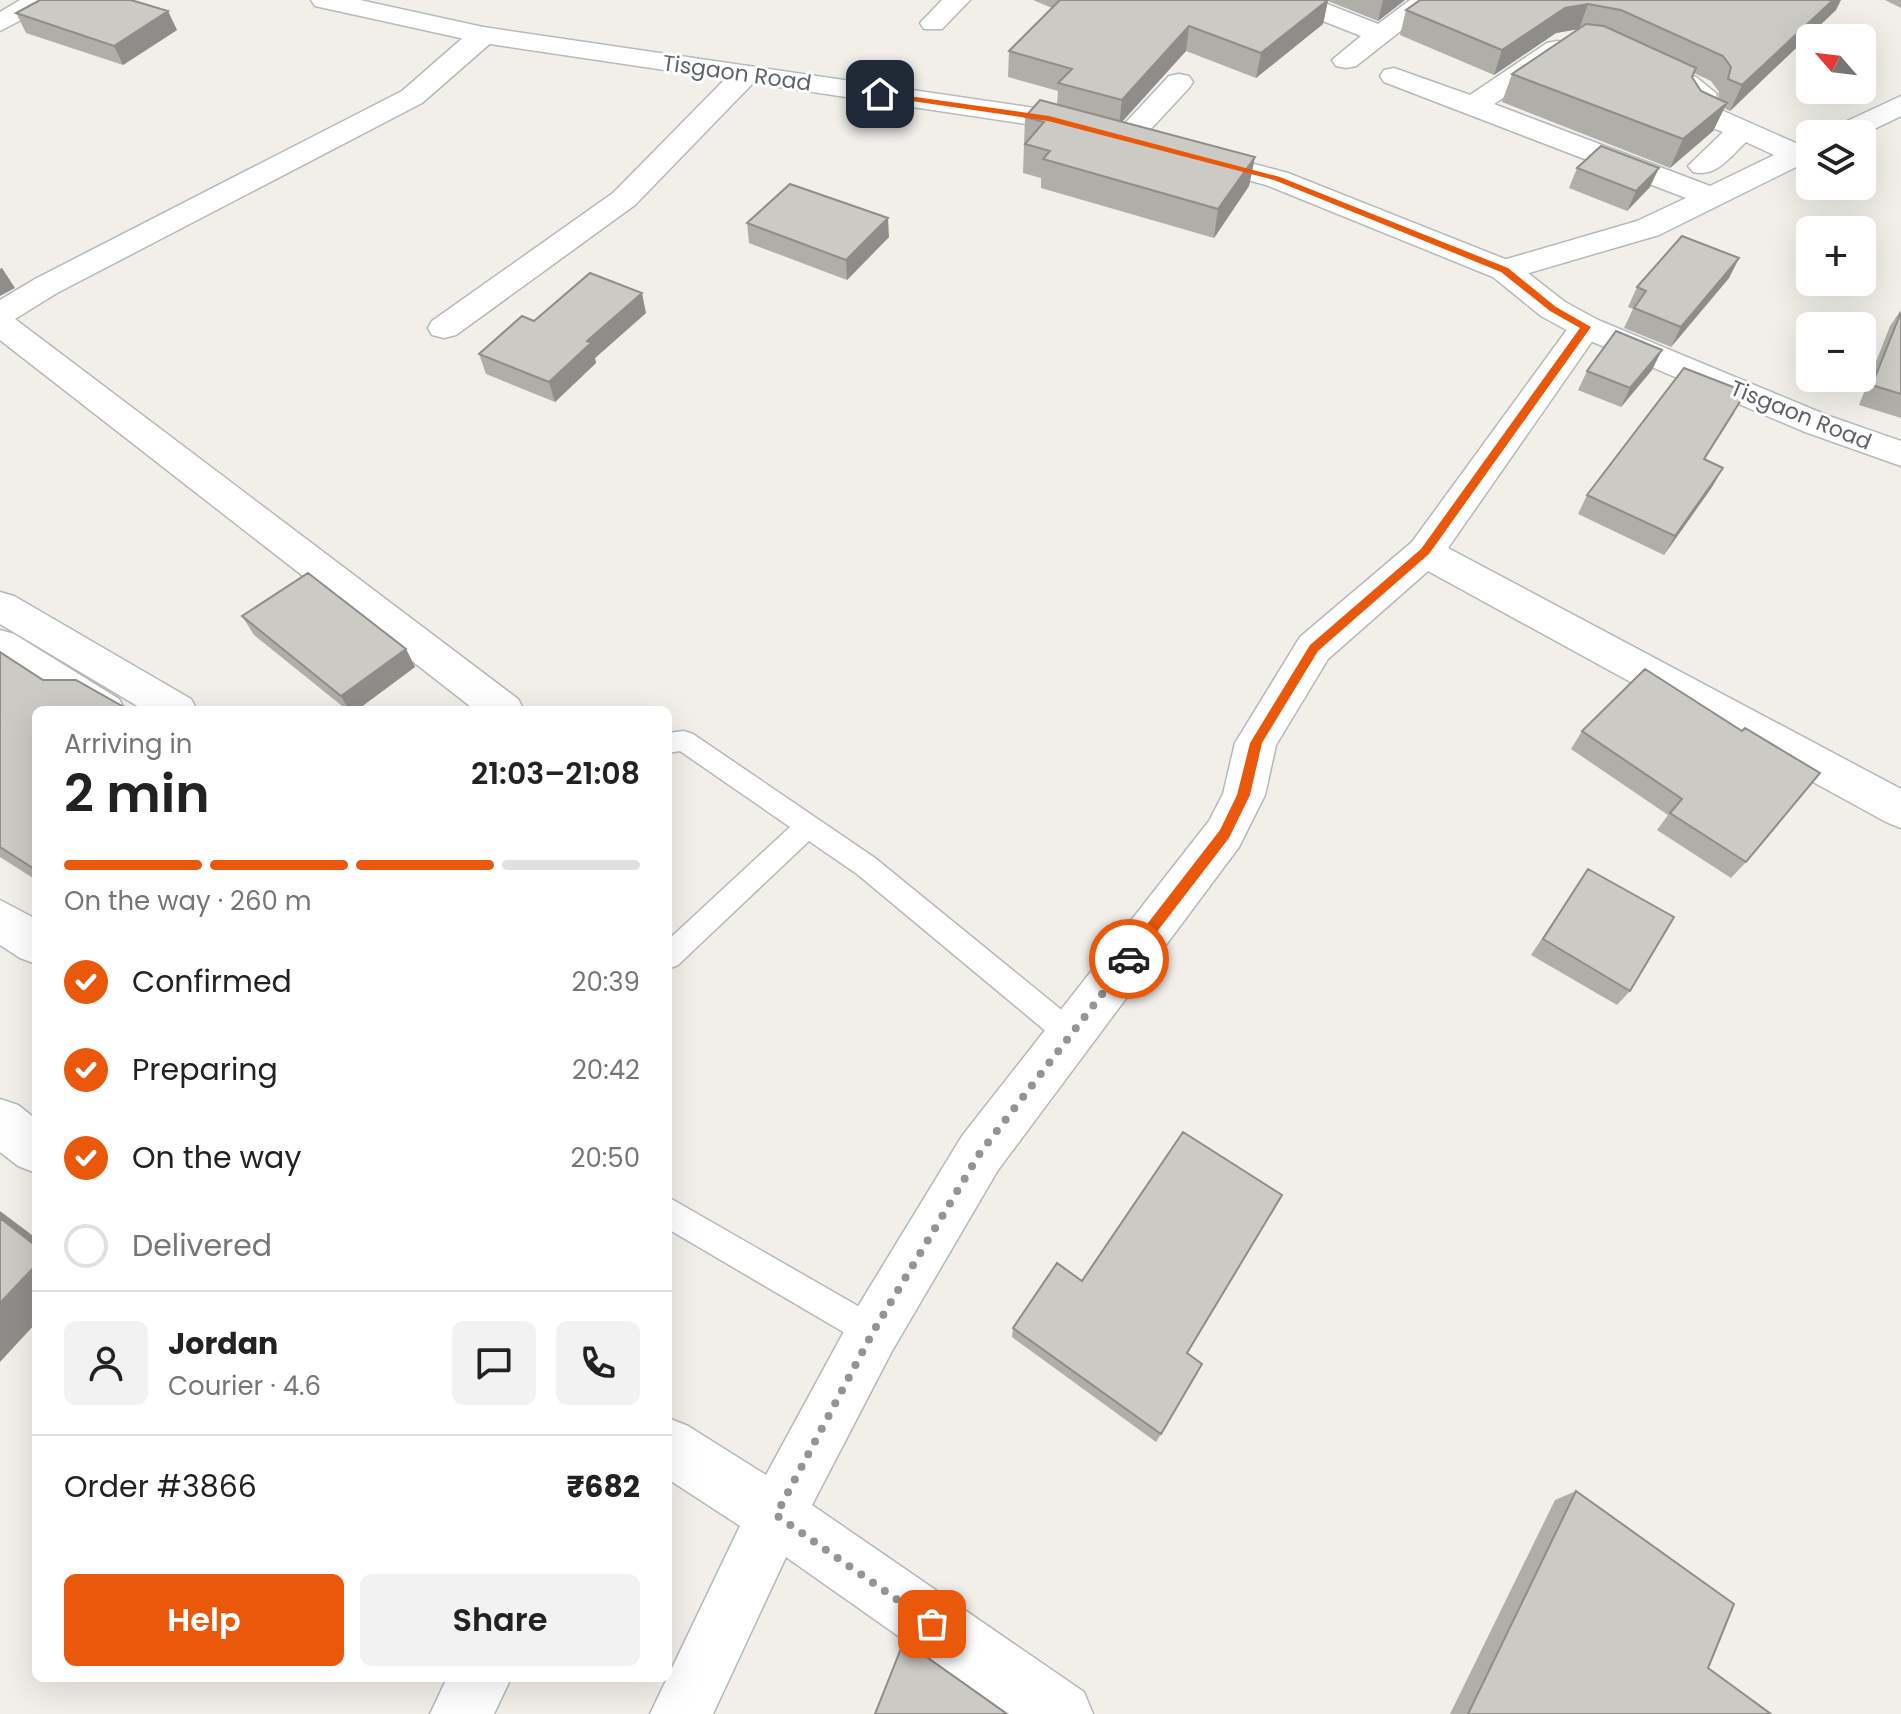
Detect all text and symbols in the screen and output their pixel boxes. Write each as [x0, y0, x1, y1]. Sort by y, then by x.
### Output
north arrow [1796, 24, 1876, 104]
map controls [1796, 24, 1876, 392]
street label: Tisgaon Road [661, 47, 813, 99]
pin [846, 60, 914, 128]
icon: home [858, 72, 902, 116]
button: layers [1796, 120, 1876, 200]
button: + [1796, 216, 1876, 296]
button: − [1796, 312, 1876, 392]
street label: Tisgaon Road [1726, 373, 1876, 457]
text: Arriving in [64, 726, 193, 762]
text: 21:03–21:08 [471, 752, 640, 795]
text: 2 min [64, 757, 210, 830]
text: On the way · 260 m [64, 883, 312, 919]
courier [1089, 919, 1169, 999]
icon: car [1107, 937, 1151, 981]
icon: check [64, 960, 108, 1004]
text: Confirmed [132, 960, 292, 1003]
text: 20:39 [571, 964, 640, 1000]
icon: check [64, 1048, 108, 1092]
text: Preparing [132, 1048, 278, 1091]
text: 20:42 [572, 1052, 640, 1088]
icon: check [64, 1136, 108, 1180]
text: On the way [132, 1136, 301, 1179]
text: 20:50 [571, 1140, 640, 1176]
text: Delivered [132, 1224, 272, 1267]
button: person [64, 1321, 148, 1405]
button: chat [452, 1321, 536, 1405]
button: phone [556, 1321, 640, 1405]
text: Jordan [168, 1322, 278, 1365]
text: Courier · 4.6 [168, 1368, 321, 1404]
text: Order #3866 [64, 1465, 257, 1508]
text: ₹682 [566, 1465, 640, 1508]
button: Help [64, 1574, 344, 1666]
button: Share [360, 1574, 640, 1666]
pin [898, 1590, 966, 1658]
icon: bag [910, 1602, 954, 1646]

